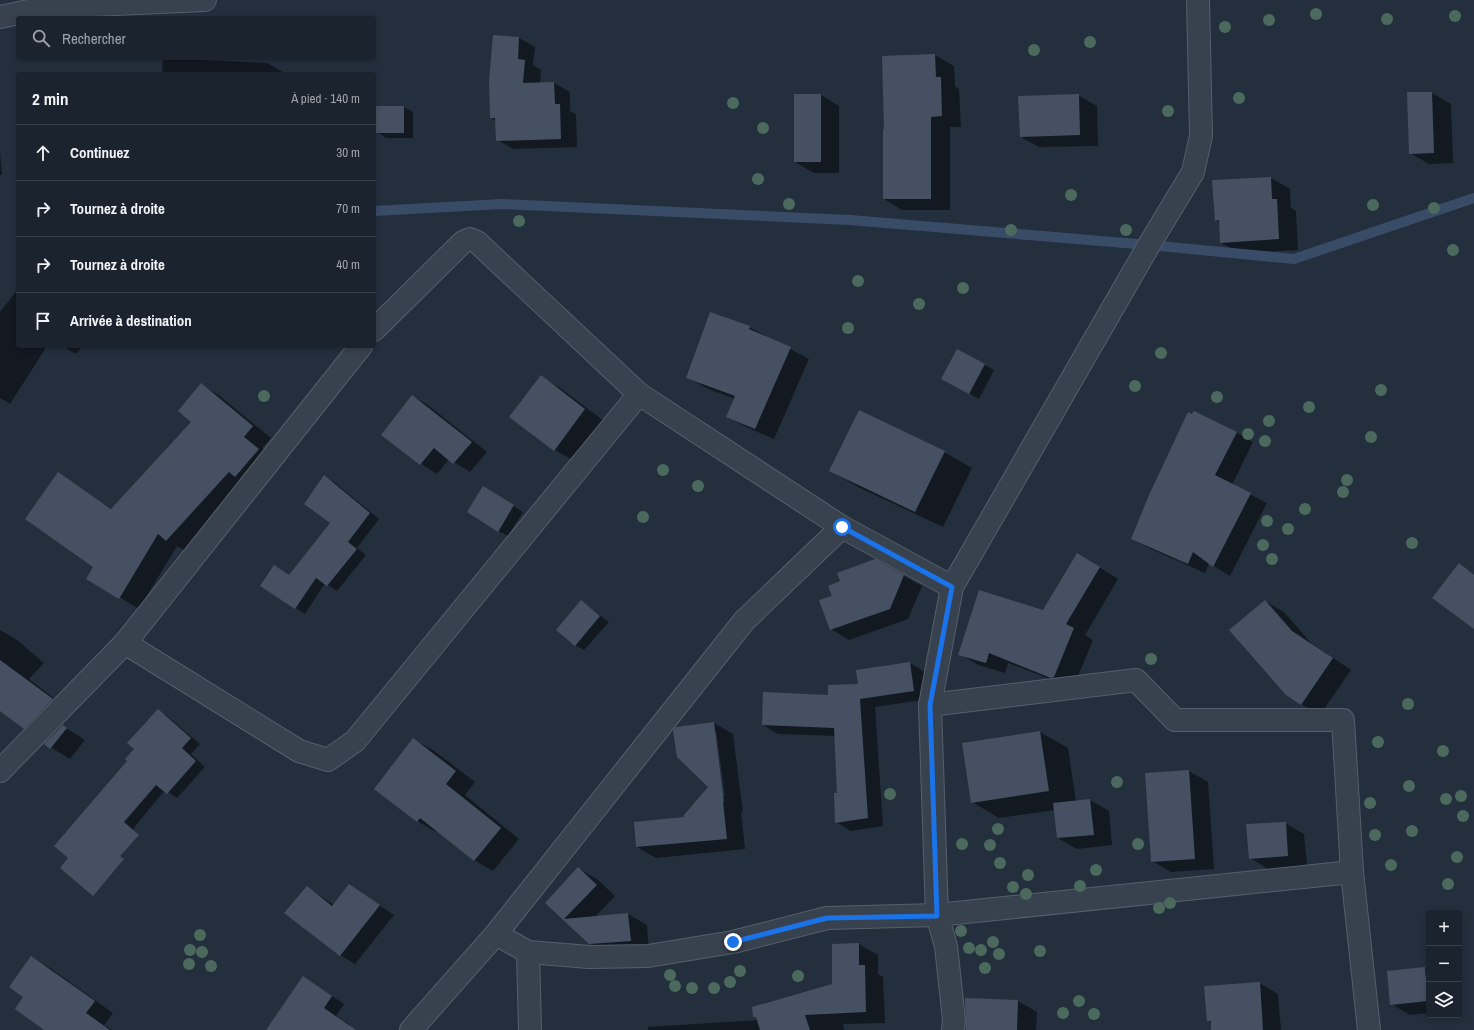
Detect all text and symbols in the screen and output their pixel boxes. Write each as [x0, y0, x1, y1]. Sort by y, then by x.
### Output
search box [16, 16, 376, 60]
icon: search [30, 27, 52, 49]
text: Rechercher [62, 28, 126, 49]
text: 2 min [32, 87, 68, 110]
text: À pied · 140 m [291, 90, 360, 107]
icon: ahead [32, 142, 54, 164]
text: Continuez [70, 142, 129, 163]
text: 30 m [336, 144, 360, 161]
icon: right [32, 198, 54, 220]
text: Tournez à droite [70, 198, 165, 219]
text: 70 m [336, 200, 360, 217]
icon: right [32, 254, 54, 276]
text: Tournez à droite [70, 254, 165, 275]
text: 40 m [336, 256, 360, 273]
icon: arrive [32, 310, 54, 332]
text: Arrivée à destination [70, 310, 192, 331]
route start [833, 518, 851, 536]
map controls [1426, 910, 1462, 1018]
button: + [1426, 910, 1462, 946]
route end [724, 933, 742, 951]
button: − [1426, 946, 1462, 982]
button: layers [1426, 982, 1462, 1018]

